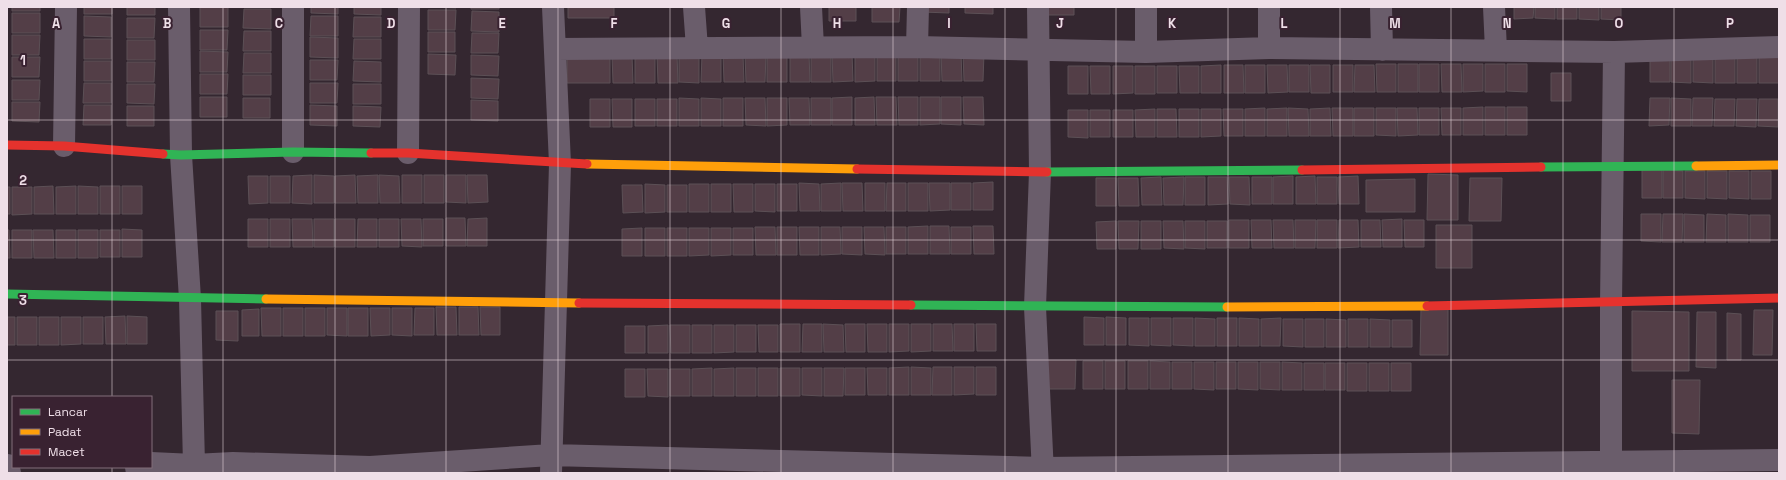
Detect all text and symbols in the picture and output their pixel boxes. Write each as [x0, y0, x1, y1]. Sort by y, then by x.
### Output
text: A [52, 15, 61, 32]
text: B [163, 15, 172, 32]
text: C [275, 15, 283, 32]
text: D [387, 15, 396, 32]
text: E [498, 15, 506, 32]
text: F [611, 15, 618, 32]
text: G [722, 15, 730, 32]
text: H [833, 15, 841, 32]
text: I [947, 15, 951, 32]
text: J [1056, 15, 1064, 32]
text: K [1168, 15, 1177, 32]
text: L [1280, 15, 1288, 32]
text: M [1389, 15, 1401, 32]
text: N [1503, 15, 1511, 32]
text: O [1615, 15, 1624, 32]
text: P [1726, 15, 1734, 32]
text: 1 [20, 52, 26, 69]
text: 2 [19, 172, 27, 189]
text: 3 [19, 292, 27, 309]
legend [12, 396, 152, 468]
text: Lancar [48, 404, 88, 420]
text: Padat [48, 424, 82, 440]
text: Macet [48, 444, 85, 460]

